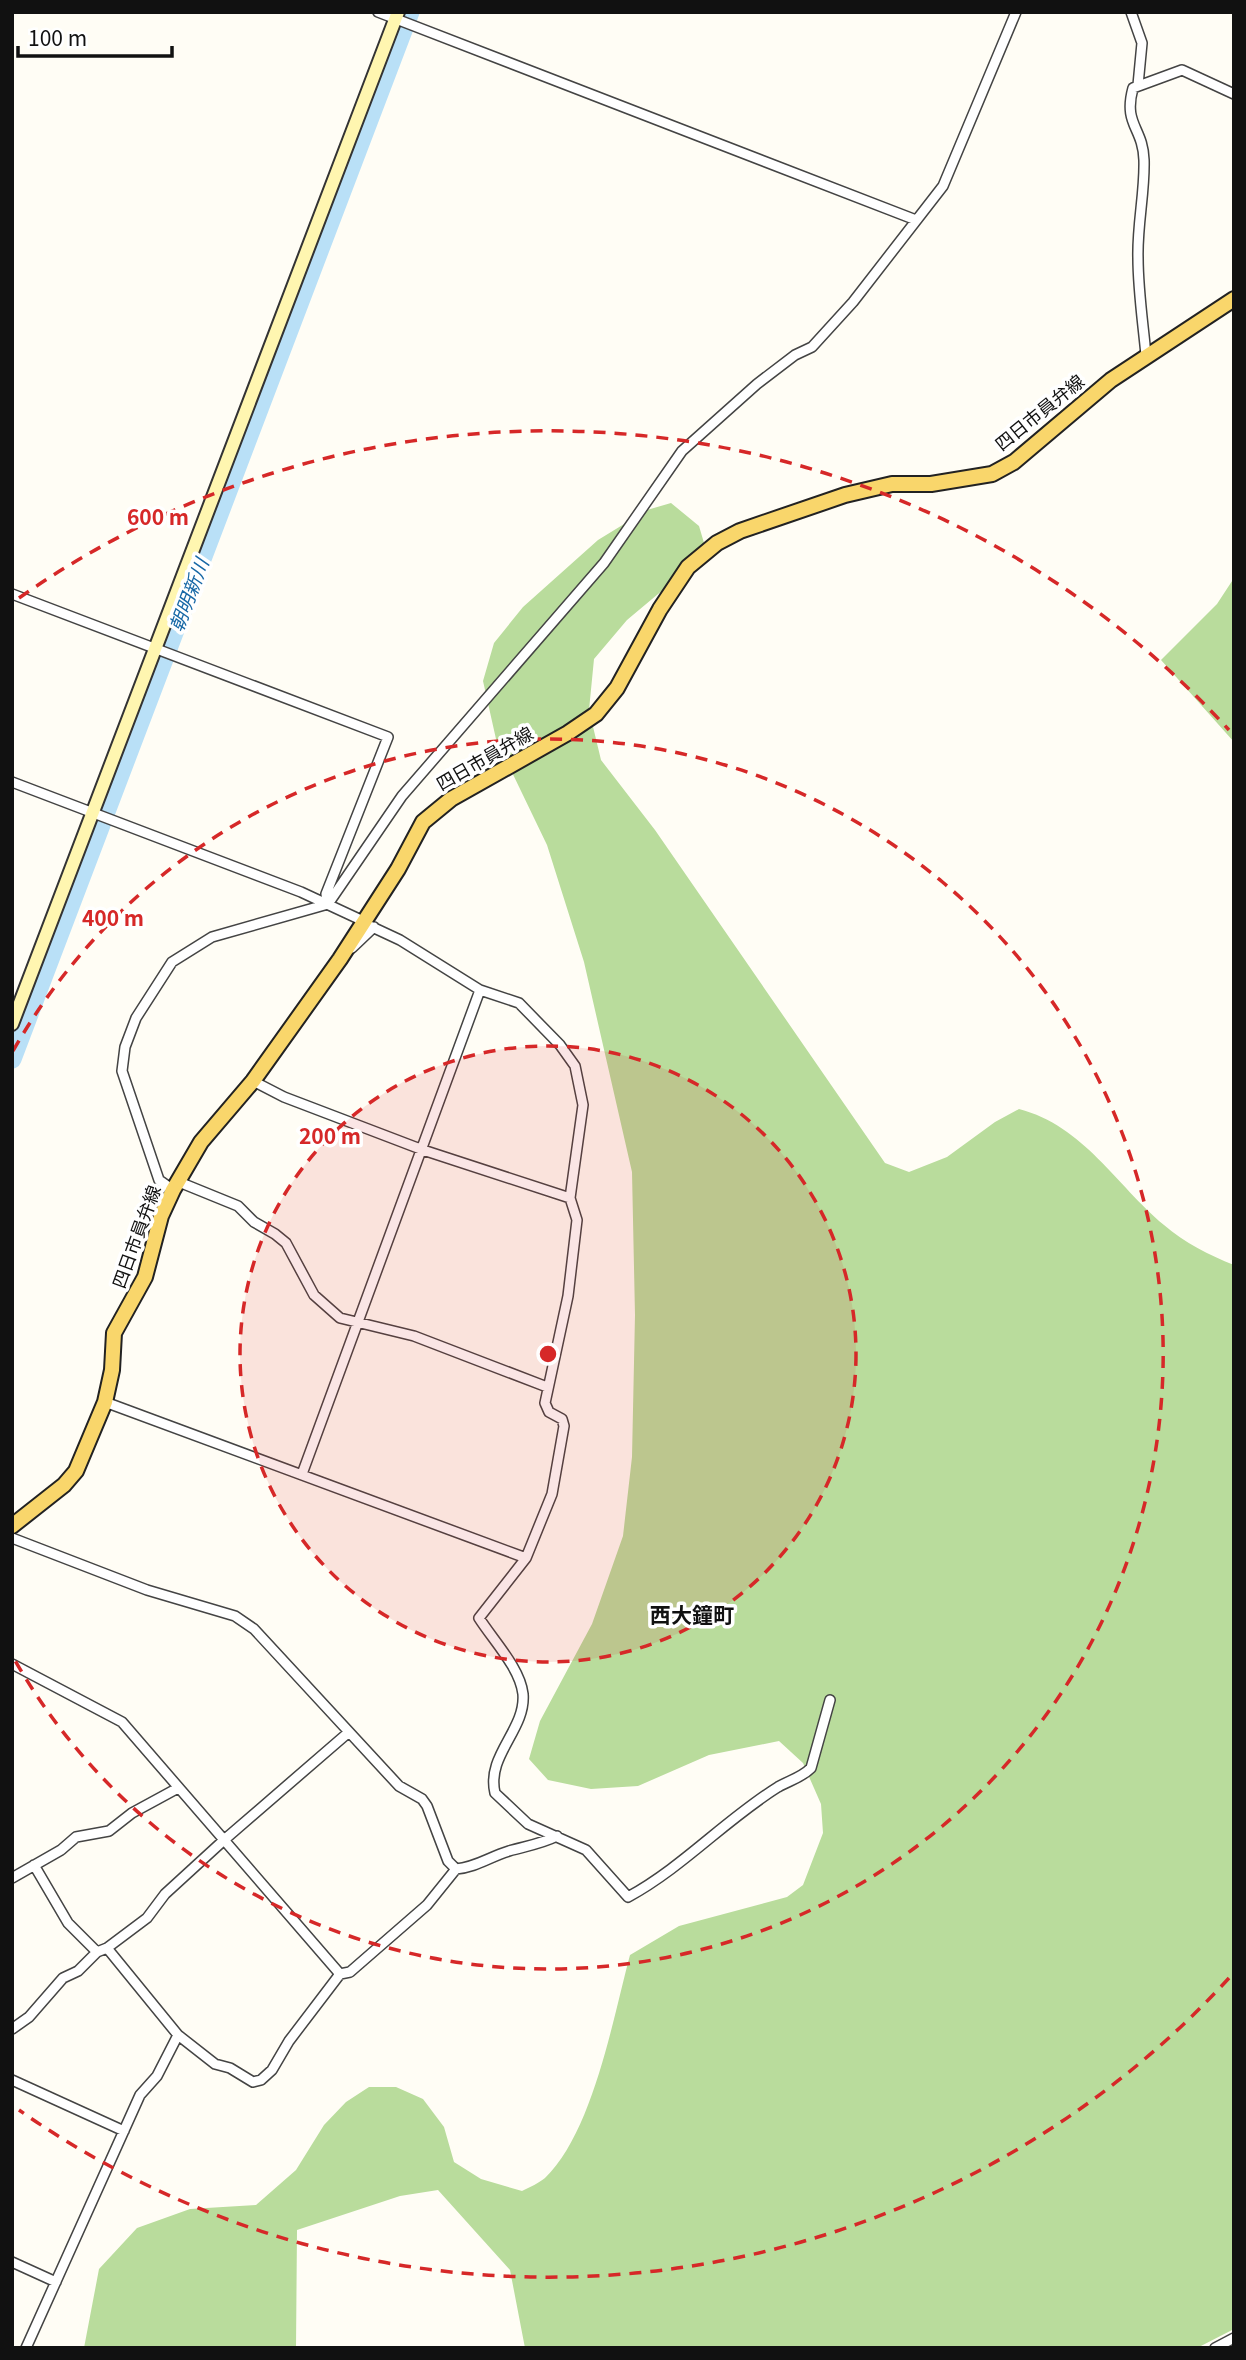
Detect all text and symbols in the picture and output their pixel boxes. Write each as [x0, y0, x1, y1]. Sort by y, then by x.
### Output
scale bar [18, 14, 172, 58]
text: 100 m [28, 22, 87, 52]
street label: 四日市員弁線 [989, 367, 1089, 456]
text: 600 m [127, 501, 189, 531]
water label: 朝明新川 [161, 552, 215, 635]
street label: 四日市員弁線 [431, 719, 537, 796]
text: 400 m [82, 902, 144, 932]
text: 200 m [299, 1120, 361, 1150]
street label: 四日市員弁線 [104, 1181, 166, 1292]
centre of rings [536, 1342, 560, 1366]
district label: 西大鐘町 [650, 1599, 734, 1629]

